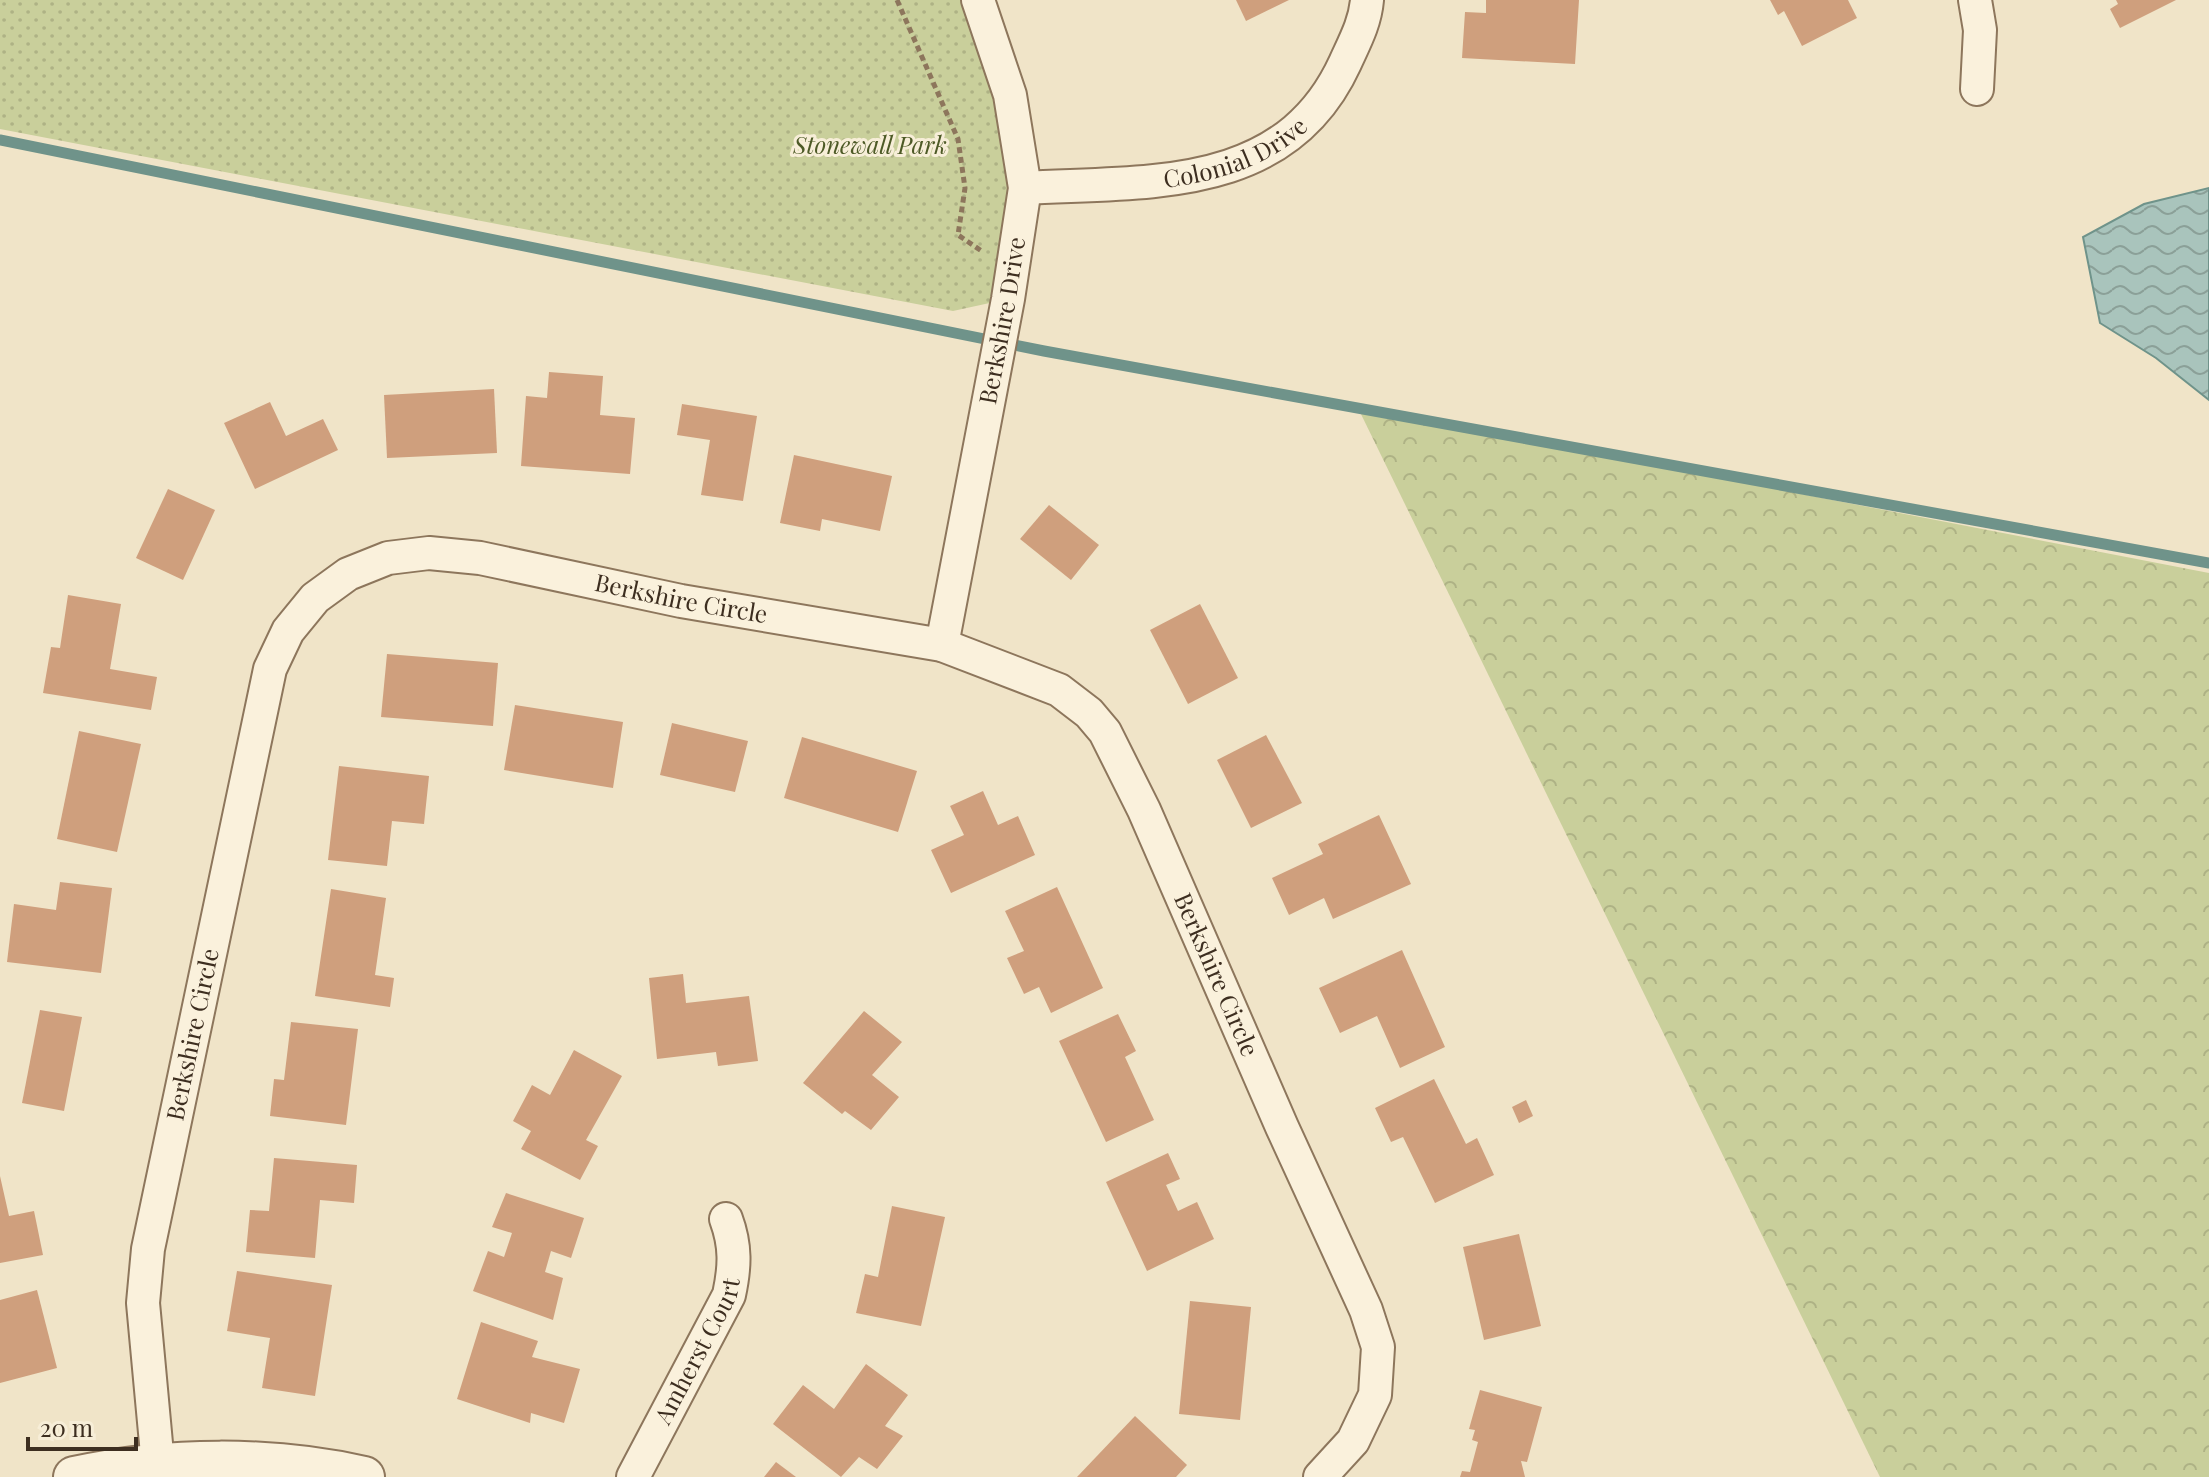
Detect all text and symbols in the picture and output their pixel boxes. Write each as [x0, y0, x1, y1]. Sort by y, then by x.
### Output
street label: Colonial Drive [1161, 109, 1313, 194]
park label: Stonewall Park [792, 128, 947, 160]
street label: Berkshire Drive [970, 234, 1031, 407]
street label: Berkshire Circle [592, 565, 770, 629]
street label: Berkshire Circle [1168, 887, 1267, 1061]
street label: Berkshire Circle [157, 945, 225, 1123]
street label: Amherst Court [645, 1275, 746, 1430]
scale bar [28, 1401, 136, 1451]
text: 20 m [40, 1411, 93, 1443]

